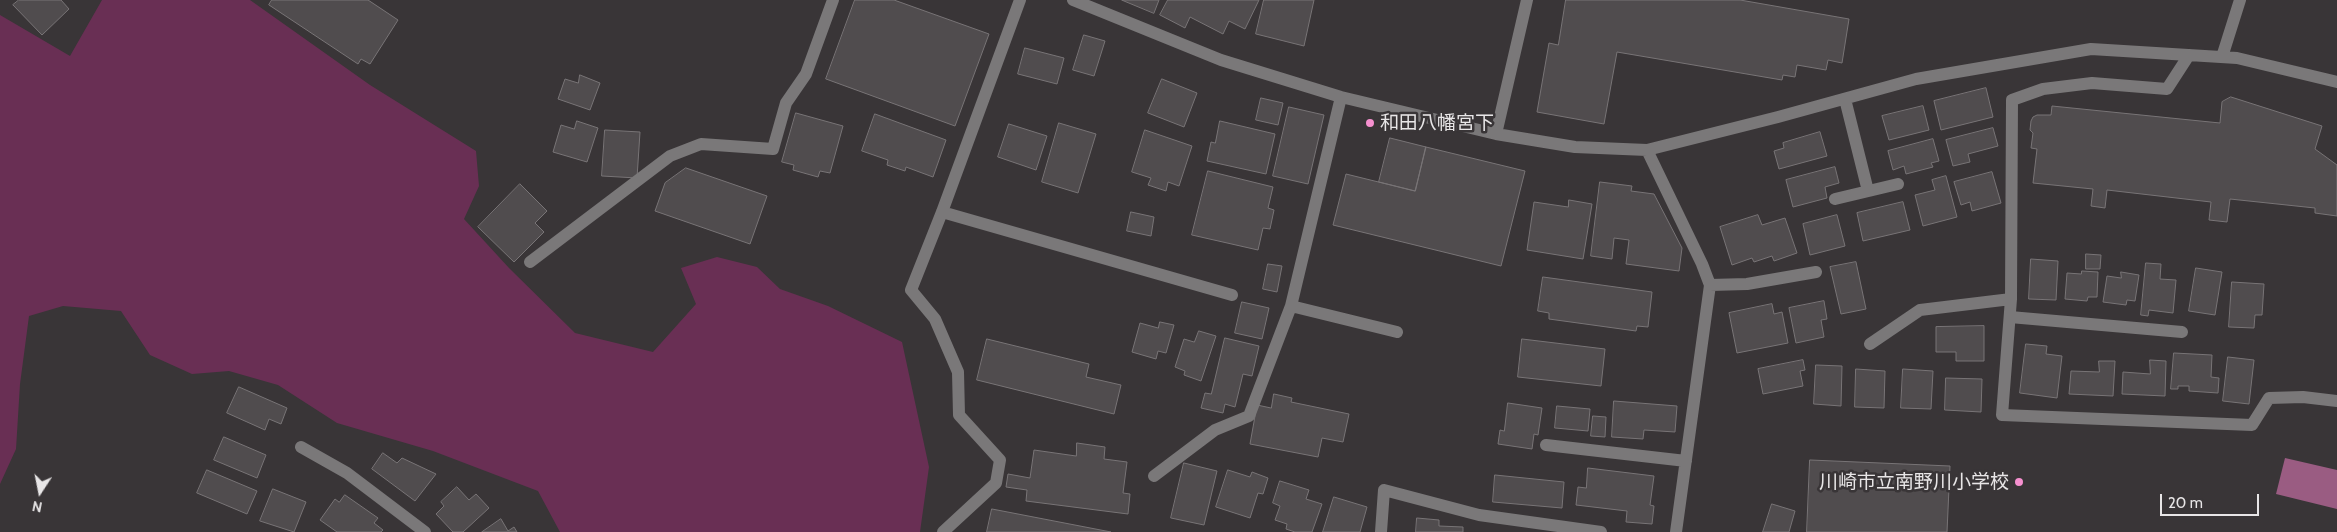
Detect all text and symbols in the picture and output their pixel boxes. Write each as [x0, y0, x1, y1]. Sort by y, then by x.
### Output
place label: 和田八幡宮下 [1380, 112, 1494, 134]
marker: 和田八幡宮下 [1364, 117, 1376, 129]
north arrow [15, 467, 65, 517]
place label: 川崎市立南野川小学校 [1819, 471, 2009, 493]
marker: 川崎市立南野川小学校 [2013, 476, 2025, 488]
scale bar [2162, 484, 2261, 516]
text: 20 m [2168, 494, 2203, 512]
text: N [31, 497, 44, 517]

